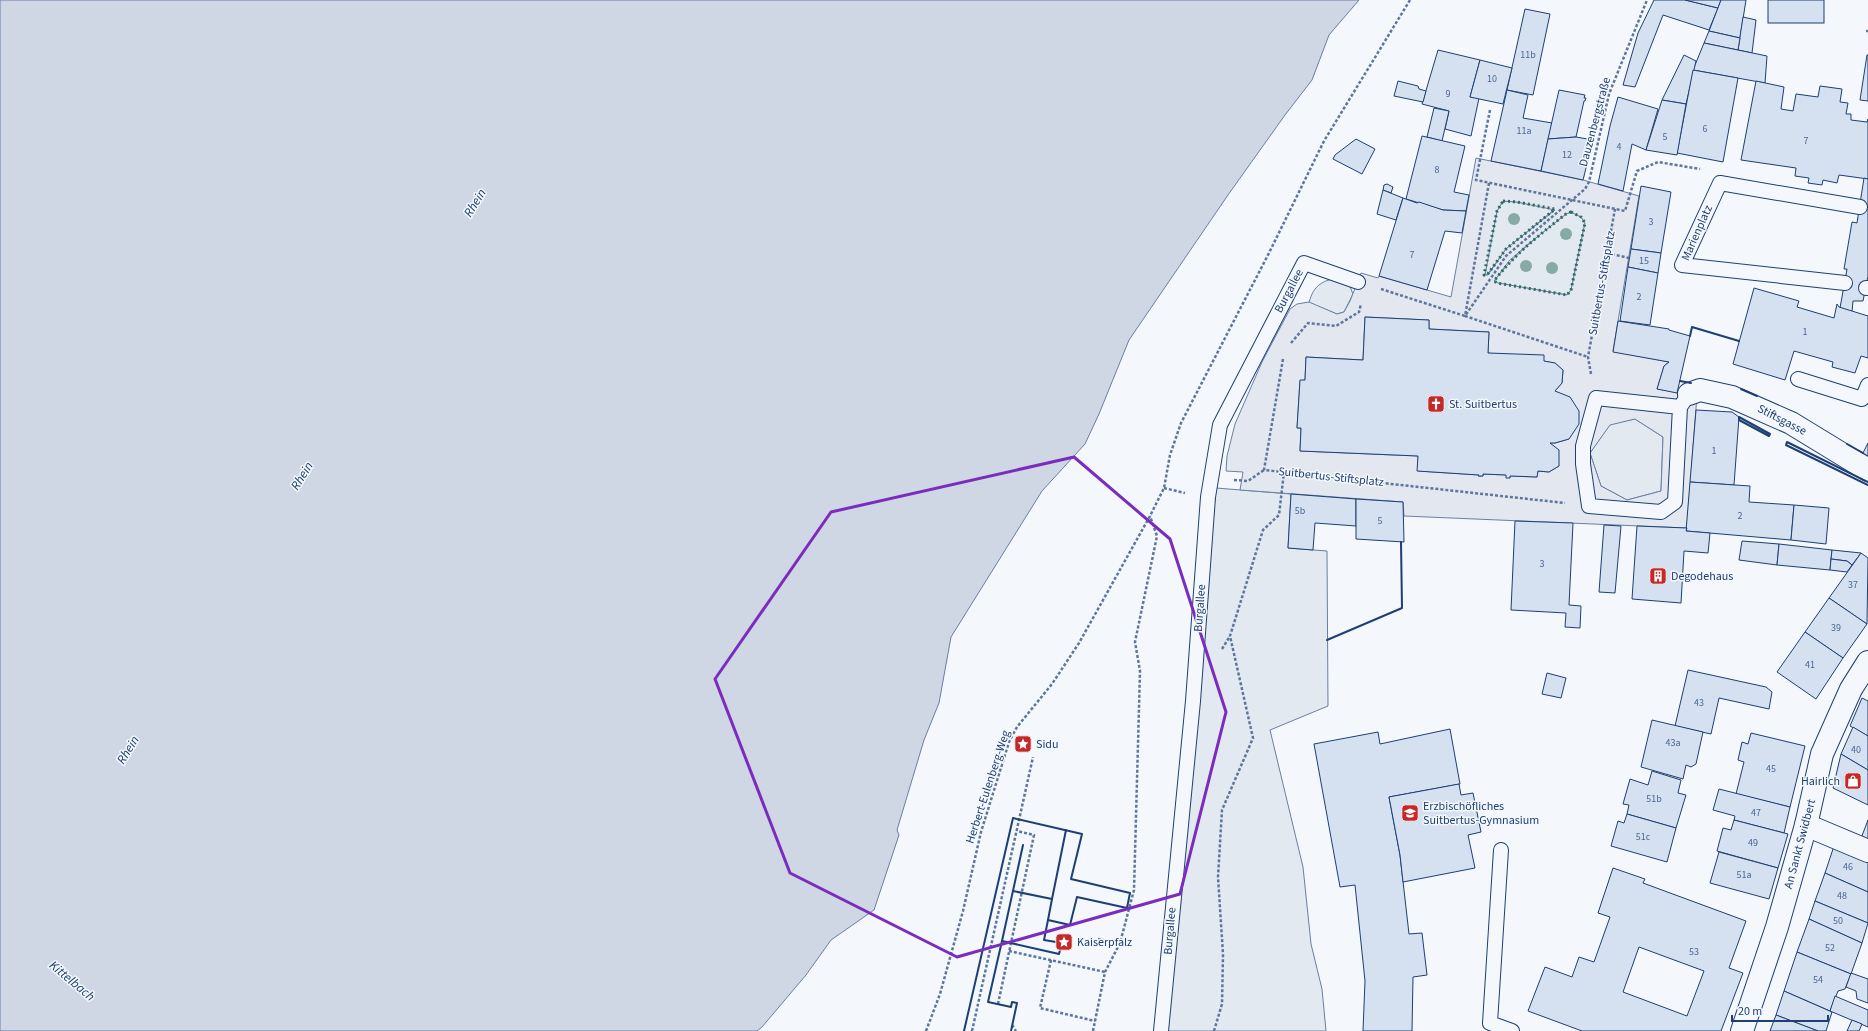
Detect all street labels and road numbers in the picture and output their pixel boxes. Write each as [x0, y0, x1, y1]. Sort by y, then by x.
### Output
street label: Dauzenbergstraße [1575, 75, 1615, 169]
street label: Marienplatz [1677, 203, 1717, 263]
street label: Suitbertus-Stiftsplatz [1584, 229, 1620, 337]
street label: Burgallee [1270, 266, 1308, 316]
street label: Stiftsgasse [1754, 400, 1810, 440]
street label: Suitbertus-Stiftsplatz [1277, 463, 1385, 491]
street label: Burgallee [1190, 584, 1210, 632]
street label: Herbert-Eulenberg-Weg [962, 728, 1014, 846]
street label: An Sankt Swidbert [1780, 797, 1820, 891]
street label: Burgallee [1159, 907, 1181, 955]

